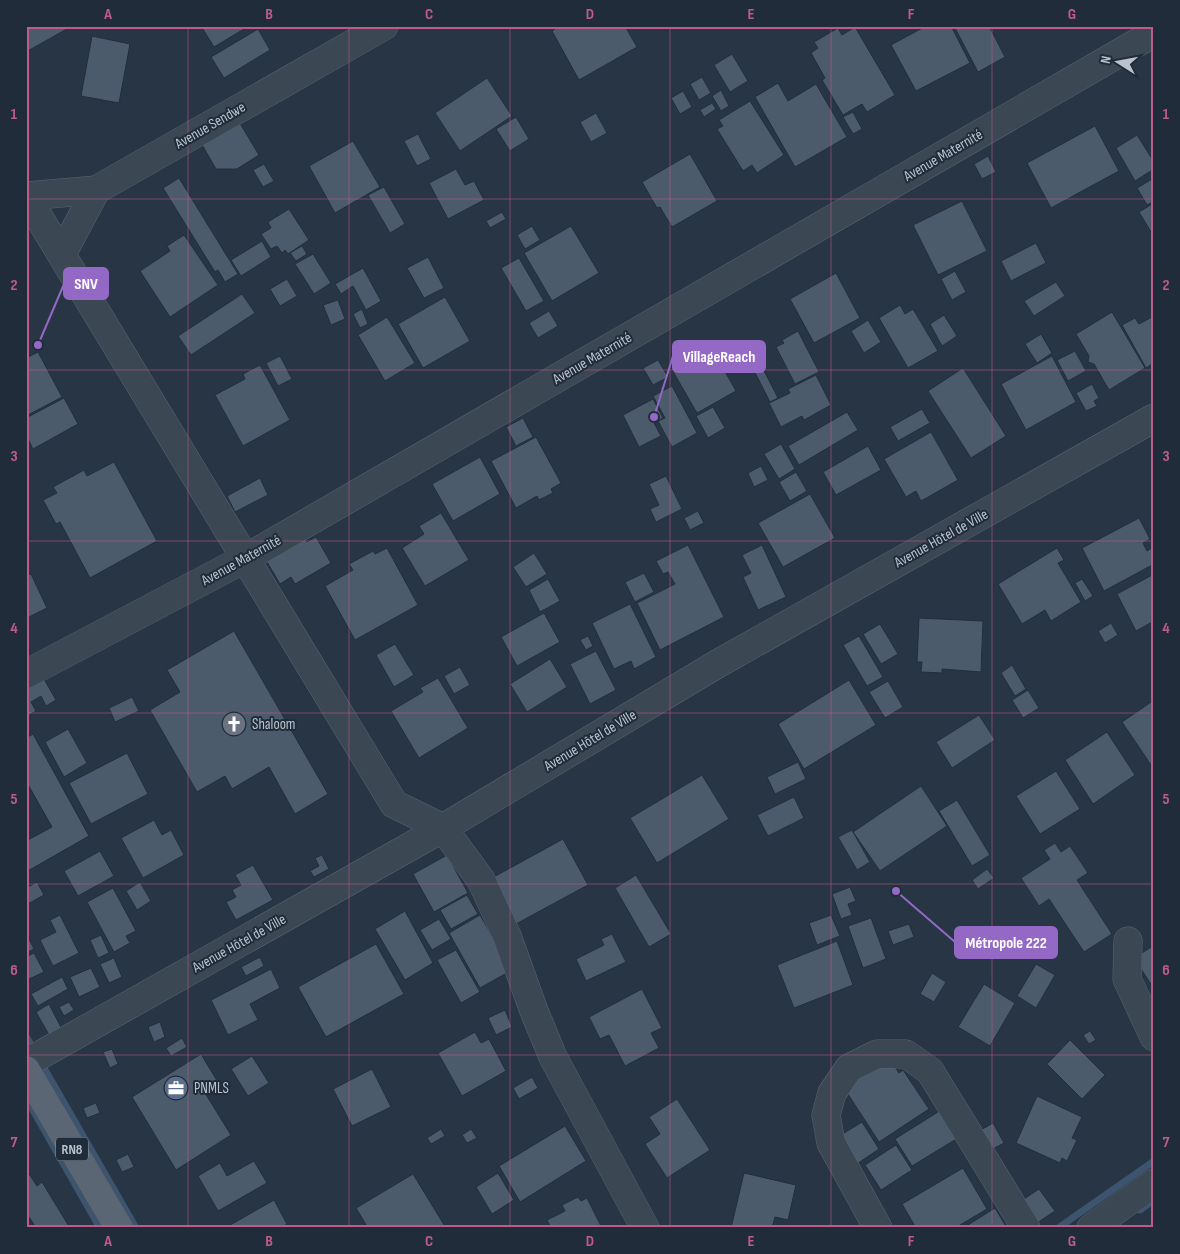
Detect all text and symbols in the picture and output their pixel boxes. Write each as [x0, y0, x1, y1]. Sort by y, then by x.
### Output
text: A [103, 5, 112, 24]
text: B [265, 5, 273, 24]
text: C [425, 5, 433, 24]
text: D [586, 5, 594, 24]
text: E [748, 5, 755, 24]
text: F [908, 5, 915, 24]
text: G [1068, 5, 1076, 24]
north arrow [1092, 38, 1142, 88]
text: N [1097, 54, 1115, 65]
street label: Avenue Sendwe [171, 98, 249, 154]
text: 1 [11, 105, 18, 124]
text: 1 [1163, 105, 1170, 124]
street label: Avenue Maternité [899, 125, 986, 186]
callout: SNV [64, 268, 108, 299]
text: SNV [74, 275, 98, 294]
text: 2 [10, 276, 18, 295]
text: 2 [1162, 276, 1170, 295]
street label: Avenue Maternité [548, 328, 635, 389]
callout: VillageReach [673, 341, 765, 372]
text: VillageReach [683, 348, 755, 367]
text: 3 [10, 447, 18, 466]
text: 3 [1162, 447, 1170, 466]
street label: Avenue Hôtel de Ville [890, 505, 991, 573]
street label: Avenue Maternité [197, 531, 284, 591]
text: 4 [10, 619, 18, 638]
text: 4 [1162, 619, 1170, 638]
street label: Avenue Hôtel de Ville [540, 705, 640, 776]
church icon: Shaloom [221, 711, 247, 737]
place label: Shaloom [252, 715, 296, 734]
text: 5 [10, 790, 18, 809]
text: 5 [1162, 790, 1170, 809]
street label: Avenue Hôtel de Ville [188, 910, 289, 978]
callout: Métropole 222 [955, 927, 1057, 958]
text: Métropole 222 [965, 934, 1047, 953]
text: 6 [10, 961, 18, 980]
text: 6 [1162, 961, 1170, 980]
office icon: PNMLS [163, 1075, 189, 1101]
place label: PNMLS [194, 1079, 229, 1098]
text: 7 [11, 1133, 18, 1152]
text: 7 [1163, 1133, 1170, 1152]
road number: RN8 [56, 1138, 88, 1160]
text: A [103, 1232, 112, 1251]
text: B [265, 1232, 273, 1251]
text: C [425, 1232, 433, 1251]
text: D [586, 1232, 594, 1251]
text: E [748, 1232, 755, 1251]
text: F [908, 1232, 915, 1251]
text: G [1068, 1232, 1076, 1251]

